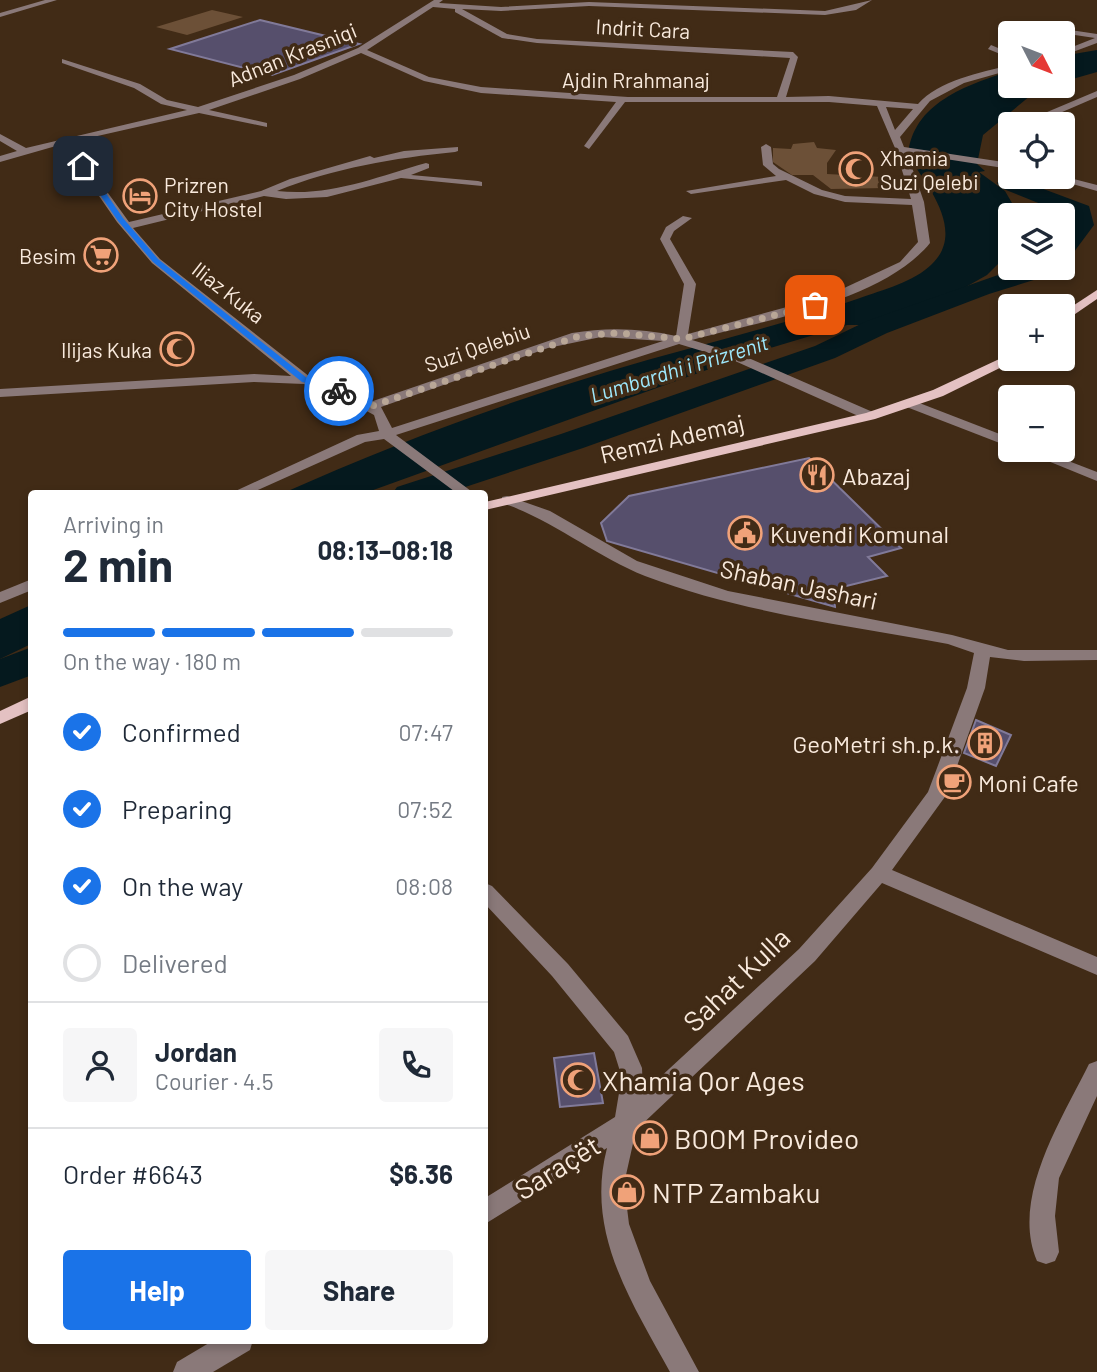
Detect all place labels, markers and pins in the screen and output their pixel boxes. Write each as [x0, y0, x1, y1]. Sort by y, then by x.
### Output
pin [53, 136, 113, 196]
place label: Xhamia Suzi Qelebi [880, 145, 979, 194]
mosque icon: Xhamia Suzi Qelebi [837, 150, 875, 188]
place label: Prizren City Hostel [164, 172, 262, 221]
hotel icon: Prizren City Hostel [121, 177, 159, 215]
supermarket icon: Besim [82, 236, 120, 274]
place label: Besim [19, 243, 76, 268]
pin [785, 275, 845, 335]
mosque icon: Ilijas Kuka [158, 330, 196, 368]
place label: Ilijas Kuka [61, 337, 152, 362]
restaurant icon: Abazaj [798, 456, 836, 494]
place label: Abazaj [842, 461, 911, 490]
public building icon: Kuvendi Komunal [726, 514, 764, 552]
place label: Kuvendi Komunal [770, 519, 949, 548]
building icon: GeoMetri sh.p.k. [966, 724, 1004, 762]
place label: GeoMetri sh.p.k. [793, 729, 960, 758]
cafe icon: Moni Cafe [935, 763, 973, 801]
place label: Moni Cafe [978, 768, 1079, 797]
mosque icon: Xhamia Qor Ages [559, 1061, 597, 1099]
place label: Xhamia Qor Ages [602, 1063, 805, 1097]
shop icon: BOOM Provideo [631, 1119, 669, 1157]
place label: BOOM Provideo [674, 1121, 859, 1155]
shop icon: NTP Zambaku [608, 1173, 646, 1211]
place label: NTP Zambaku [652, 1175, 820, 1209]

